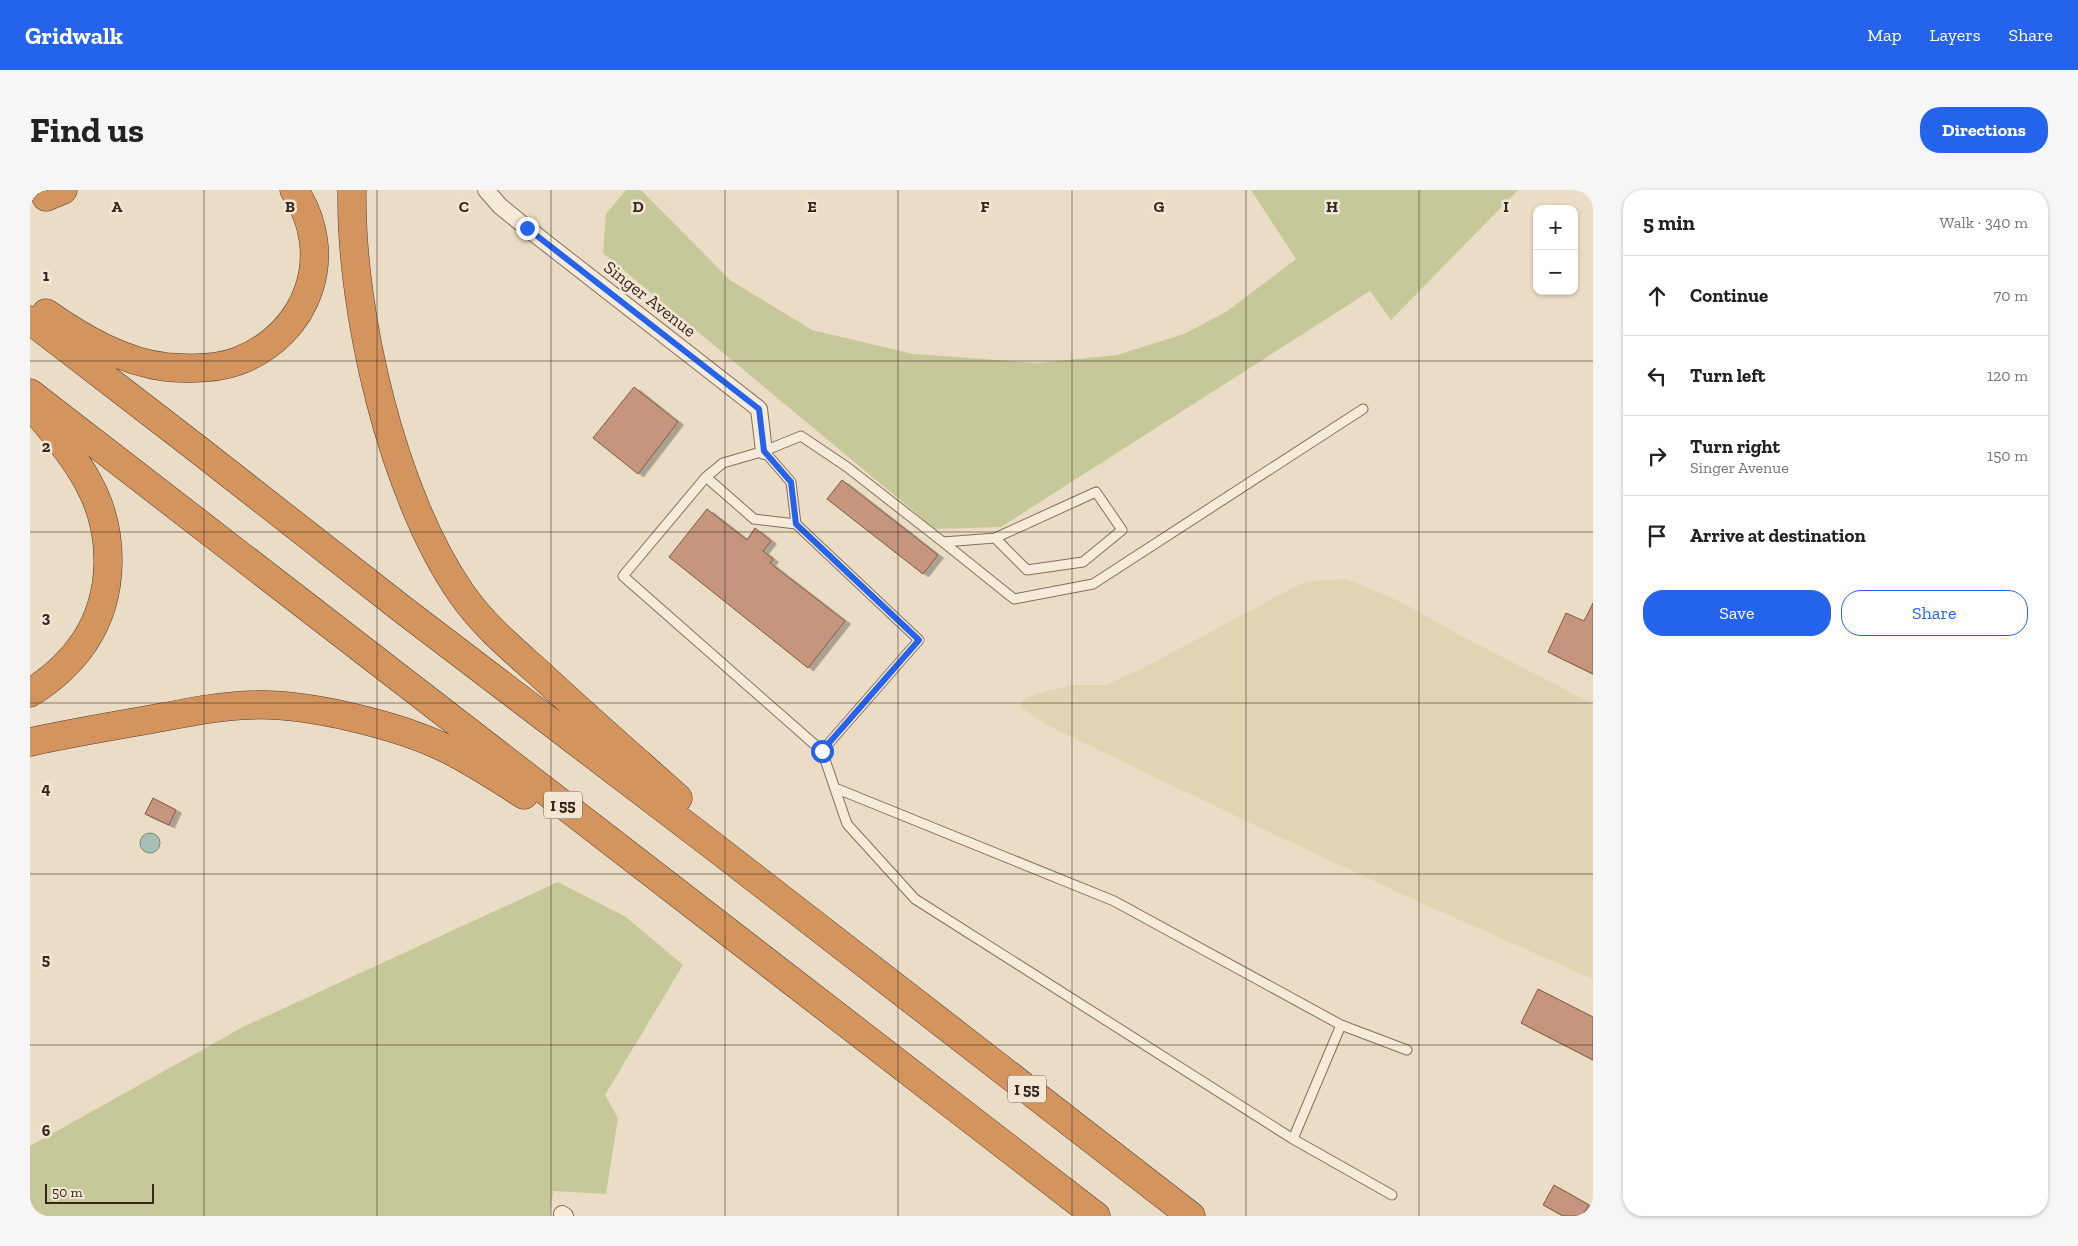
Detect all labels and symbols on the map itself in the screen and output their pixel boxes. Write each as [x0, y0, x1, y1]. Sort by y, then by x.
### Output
text: A [112, 197, 123, 216]
text: B [285, 197, 295, 216]
text: C [459, 197, 469, 216]
text: D [632, 197, 644, 216]
text: E [807, 197, 817, 216]
text: F [980, 197, 990, 216]
text: G [1154, 197, 1165, 216]
text: H [1326, 197, 1338, 216]
text: I [1503, 197, 1509, 216]
route end [516, 217, 539, 240]
street label: Singer Avenue [599, 256, 701, 342]
text: 1 [43, 266, 50, 285]
text: 2 [42, 437, 51, 456]
text: 3 [42, 608, 51, 627]
route start [811, 740, 834, 763]
text: 4 [41, 779, 51, 798]
road number: I 55 [544, 792, 582, 818]
text: 5 [42, 950, 50, 969]
road number: I 55 [1008, 1076, 1046, 1102]
text: 6 [42, 1121, 51, 1140]
scale bar [45, 1181, 154, 1204]

